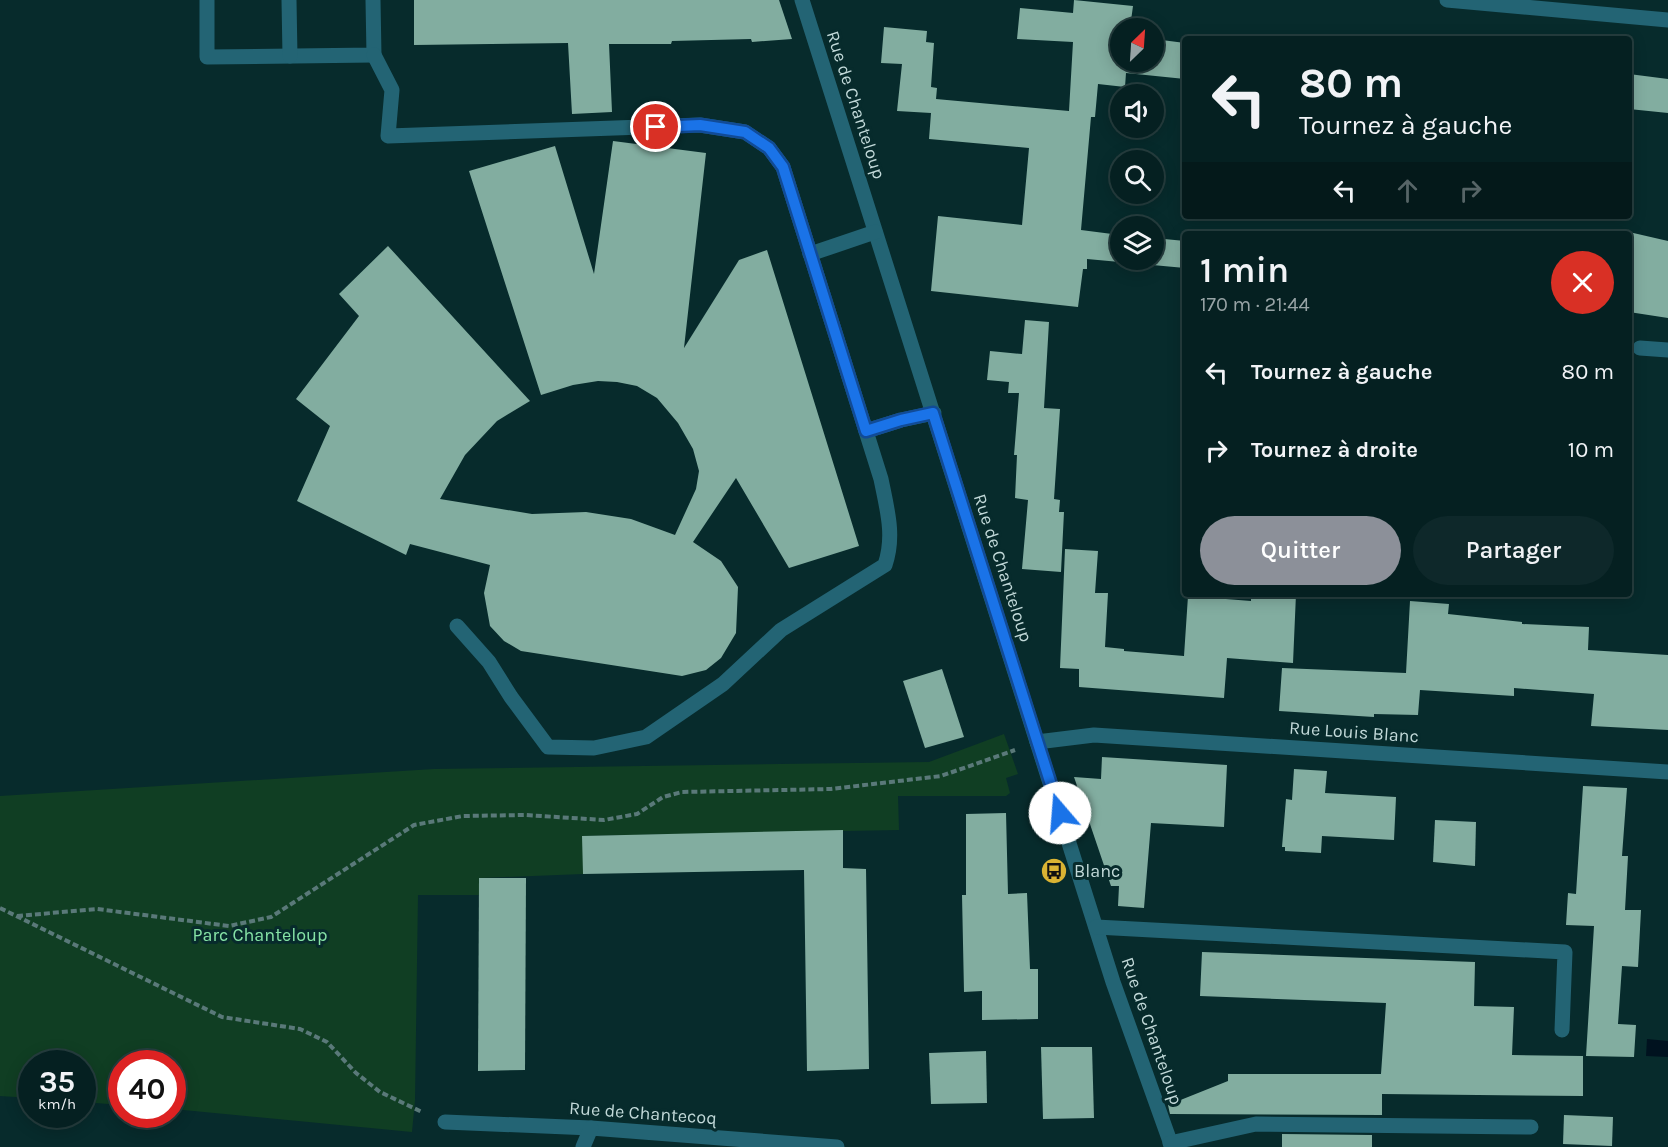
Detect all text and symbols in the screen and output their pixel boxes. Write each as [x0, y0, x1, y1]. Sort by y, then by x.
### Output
north arrow [1110, 18, 1164, 72]
map controls [1110, 18, 1164, 270]
street label: Rue de Chanteloup [822, 28, 890, 182]
text: 80 m [1299, 58, 1403, 108]
icon: left [1200, 60, 1278, 138]
button: sound [1110, 84, 1164, 138]
pin [630, 101, 681, 152]
text: Tournez à gauche [1299, 109, 1512, 141]
icon: arrive [639, 110, 672, 143]
button: search [1110, 150, 1164, 204]
icon: left [1328, 174, 1361, 207]
icon: ahead [1391, 174, 1424, 207]
icon: right [1454, 174, 1487, 207]
button: layers [1110, 216, 1164, 270]
text: 1 min [1200, 249, 1289, 291]
button: close [1551, 251, 1614, 314]
text: 170 m · 21:44 [1200, 293, 1310, 316]
icon: left [1200, 356, 1233, 389]
text: Tournez à gauche [1251, 359, 1432, 385]
text: 80 m [1562, 359, 1614, 385]
icon: right [1200, 434, 1233, 467]
text: Tournez à droite [1251, 437, 1418, 463]
text: 10 m [1568, 437, 1614, 463]
street label: Rue de Chanteloup [969, 491, 1037, 645]
button: Quitter [1200, 516, 1401, 585]
button: Partager [1413, 516, 1614, 585]
street label: Rue Louis Blanc [1288, 716, 1420, 748]
position arrow [1028, 781, 1092, 845]
bus stop icon: Blanc [1039, 856, 1069, 886]
place label: Blanc [1074, 860, 1120, 882]
park label: Parc Chanteloup [193, 924, 327, 946]
street label: Rue de Chanteloup [1116, 954, 1188, 1108]
speed limit sign: 40 [108, 1050, 186, 1128]
text: 35 [39, 1064, 75, 1100]
text: km/h [38, 1095, 76, 1113]
street label: Rue de Chantecoq [568, 1097, 718, 1129]

